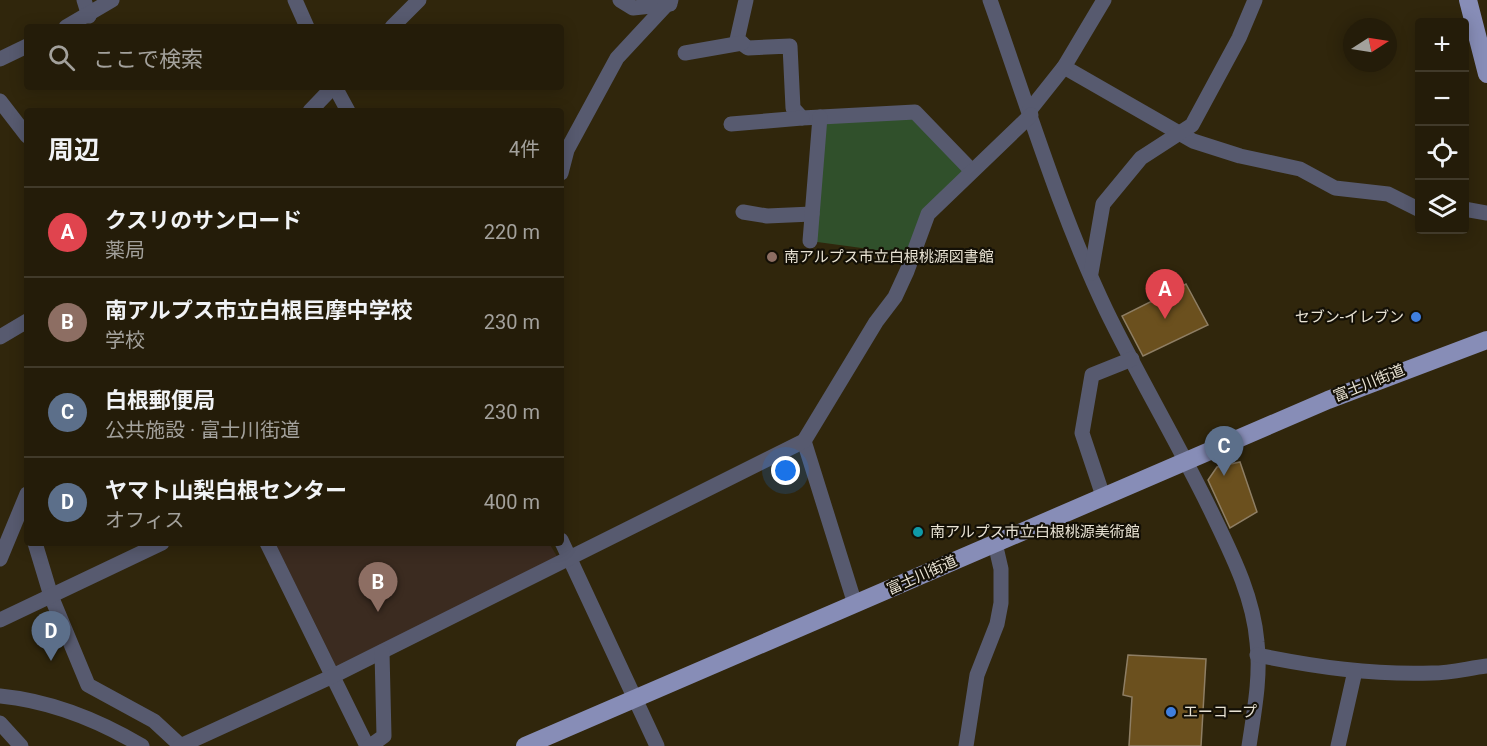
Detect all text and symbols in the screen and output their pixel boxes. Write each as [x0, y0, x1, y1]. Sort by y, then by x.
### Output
north arrow [1343, 18, 1397, 72]
map controls [1415, 18, 1469, 234]
button: + [1415, 18, 1469, 72]
search box [24, 24, 564, 90]
icon: search [45, 41, 78, 74]
text: ここで検索 [93, 47, 203, 72]
button: − [1415, 72, 1469, 126]
button: locate [1415, 126, 1469, 180]
text: 周辺 [48, 135, 100, 165]
text: 4件 [509, 137, 540, 161]
button: layers [1415, 180, 1469, 234]
text: クスリのサンロード [105, 208, 302, 233]
text: A [61, 220, 74, 244]
text: 220 m [484, 220, 540, 244]
text: 薬局 [105, 238, 145, 262]
place label: 南アルプス市立白根桃源図書館 [784, 248, 994, 266]
marker: 南アルプス市立白根桃源図書館 [765, 250, 779, 264]
pin: A [1146, 270, 1184, 319]
text: 南アルプス市立白根巨摩中学校 [105, 298, 413, 323]
place label: セブン-イレブン [1295, 308, 1404, 326]
text: B [61, 310, 74, 334]
text: 230 m [484, 310, 540, 334]
marker: セブン-イレブン [1409, 310, 1423, 324]
text: 学校 [105, 328, 145, 352]
street label: 富士川街道 [1331, 361, 1407, 405]
text: 白根郵便局 [105, 388, 215, 413]
text: C [61, 400, 74, 424]
text: 230 m [484, 400, 540, 424]
text: 公共施設 · 富士川街道 [105, 418, 300, 442]
pin: C [1204, 426, 1244, 476]
your location [771, 456, 800, 485]
text: ヤマト山梨白根センター [105, 478, 347, 503]
text: D [61, 490, 74, 514]
text: 400 m [484, 490, 540, 514]
text: オフィス [105, 508, 185, 532]
place label: 南アルプス市立白根桃源美術館 [930, 523, 1140, 541]
marker: 南アルプス市立白根桃源美術館 [911, 525, 925, 539]
street label: 富士川街道 [884, 552, 960, 598]
pin: B [358, 562, 398, 612]
pin: D [32, 612, 70, 661]
place label: エーコープ [1183, 703, 1257, 721]
marker: エーコープ [1164, 705, 1178, 719]

